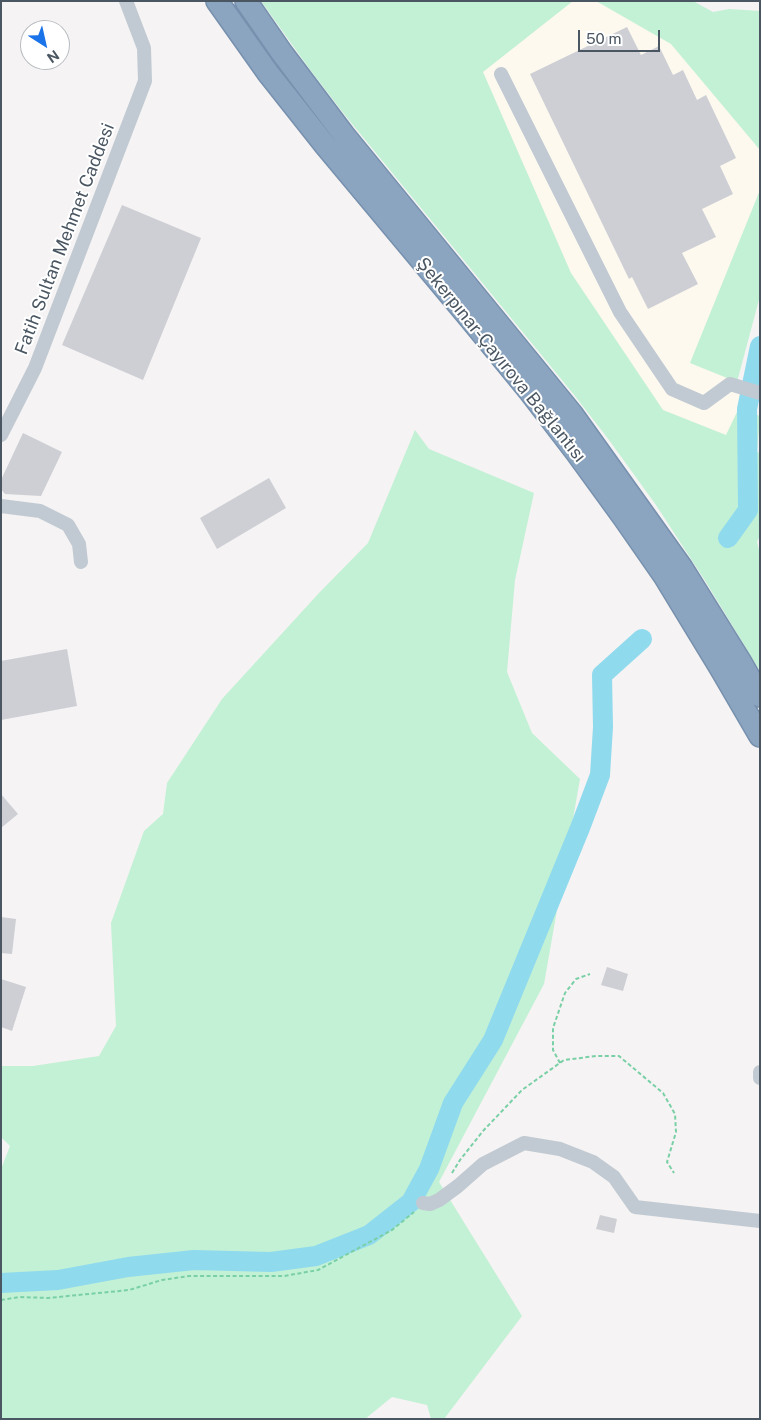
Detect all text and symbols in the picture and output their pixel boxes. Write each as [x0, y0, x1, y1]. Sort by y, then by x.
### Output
north arrow [20, 20, 70, 70]
scale bar [581, 20, 664, 52]
text: 50 m [586, 30, 621, 47]
text: N [44, 47, 62, 66]
street label: Fatih Sultan Mehmet Caddesi [11, 120, 119, 358]
street label: Şekerpınar-Çayırova Bağlantısı [412, 253, 590, 467]

